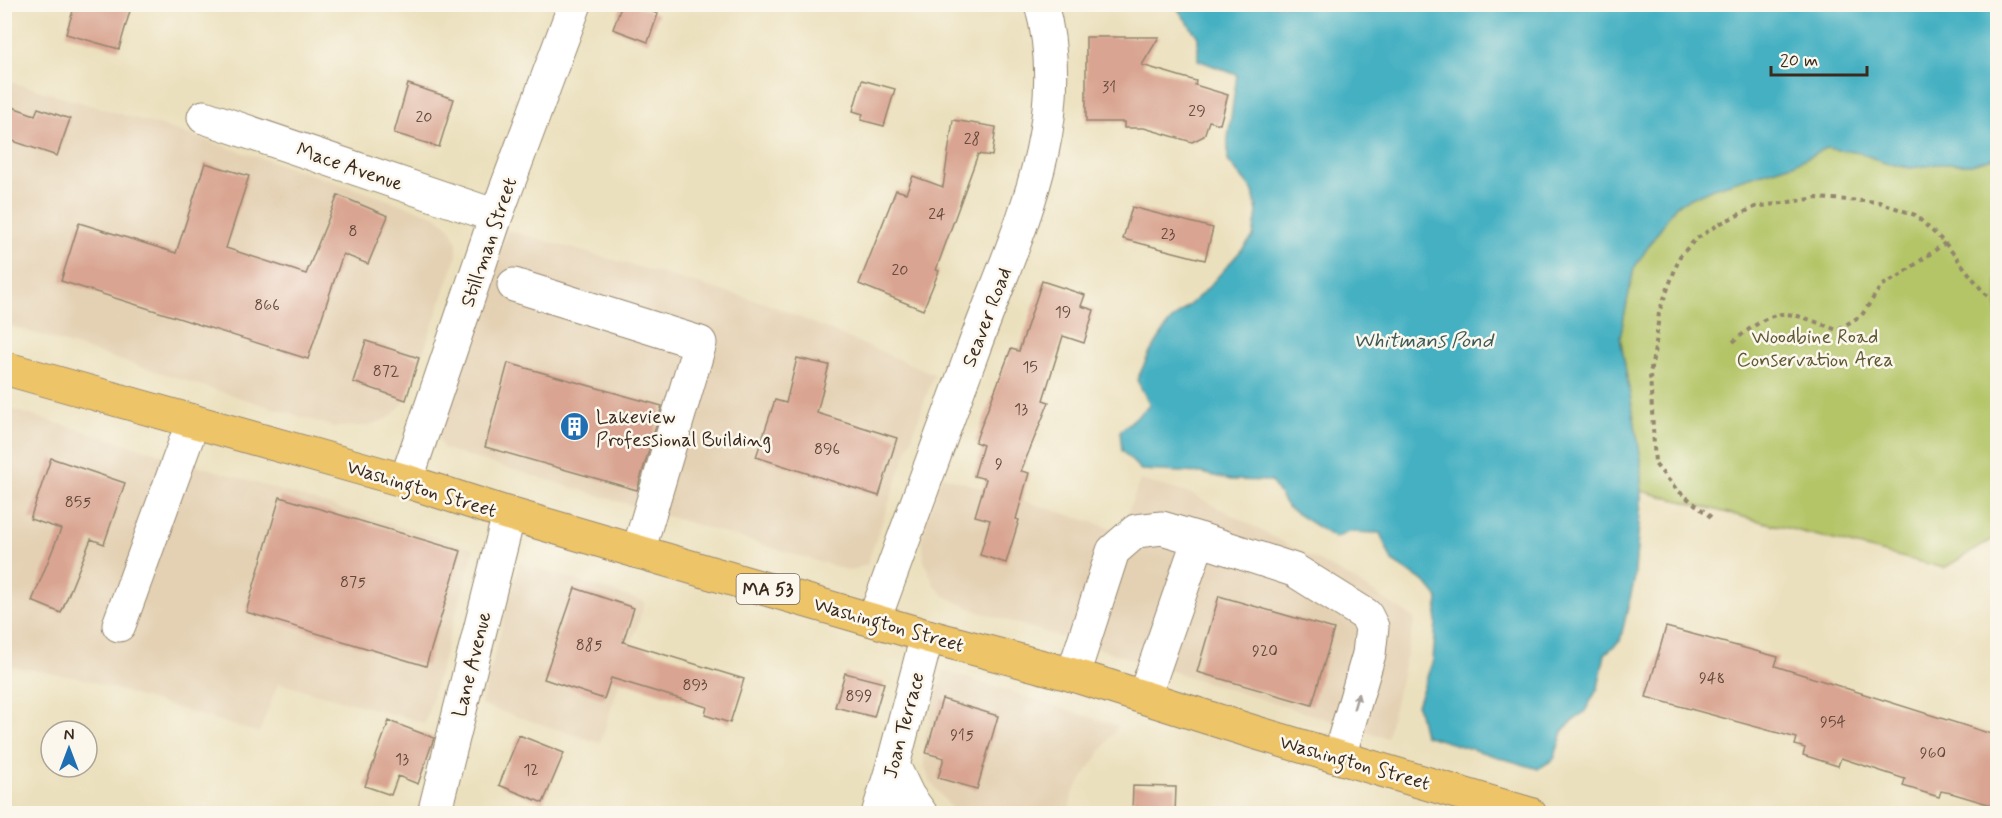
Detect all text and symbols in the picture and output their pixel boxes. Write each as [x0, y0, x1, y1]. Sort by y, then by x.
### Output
scale bar [1771, 39, 1867, 77]
text: 20 m [1780, 49, 1818, 73]
house number: 31 [1102, 77, 1116, 98]
house number: 29 [1188, 101, 1206, 122]
house number: 20 [416, 107, 433, 128]
house number: 28 [964, 129, 980, 150]
street label: Mace Avenue [293, 137, 406, 198]
street label: Stillman Street [455, 174, 524, 311]
house number: 24 [928, 204, 946, 225]
house number: 8 [348, 221, 358, 242]
house number: 23 [1161, 224, 1176, 245]
house number: 20 [892, 260, 909, 281]
street label: Seaver Road [956, 264, 1019, 371]
house number: 866 [254, 295, 280, 316]
house number: 19 [1055, 302, 1071, 323]
park label: Woodbine Road Conservation Area [1737, 324, 1894, 374]
water label: Whitmans Pond [1353, 327, 1495, 355]
house number: 15 [1022, 357, 1038, 378]
house number: 872 [373, 361, 400, 382]
house number: 13 [1014, 399, 1028, 420]
place label: Lakeview Professional Building [596, 404, 771, 454]
building icon: Lakeview Professional Building [559, 411, 591, 443]
house number: 896 [814, 439, 840, 460]
street label: Washington Street [343, 454, 500, 527]
house number: 9 [995, 454, 1003, 475]
house number: 855 [65, 492, 91, 513]
house number: 875 [340, 572, 366, 593]
road number: MA 53 [736, 574, 800, 604]
street label: Washington Street [810, 591, 967, 662]
street label: Lane Avenue [446, 609, 499, 720]
house number: 885 [576, 635, 602, 656]
house number: 920 [1252, 641, 1278, 662]
house number: 948 [1699, 668, 1725, 689]
street label: Joan Terrace [877, 669, 932, 782]
house number: 893 [682, 675, 708, 696]
house number: 899 [846, 686, 872, 707]
one-way arrow [1352, 692, 1361, 710]
house number: 954 [1820, 712, 1846, 733]
north arrow [39, 719, 99, 779]
text: N [64, 725, 74, 746]
house number: 915 [950, 725, 974, 746]
street label: Washington Street [1276, 729, 1433, 800]
house number: 960 [1920, 743, 1946, 764]
house number: 13 [395, 749, 409, 770]
house number: 12 [523, 760, 539, 781]

